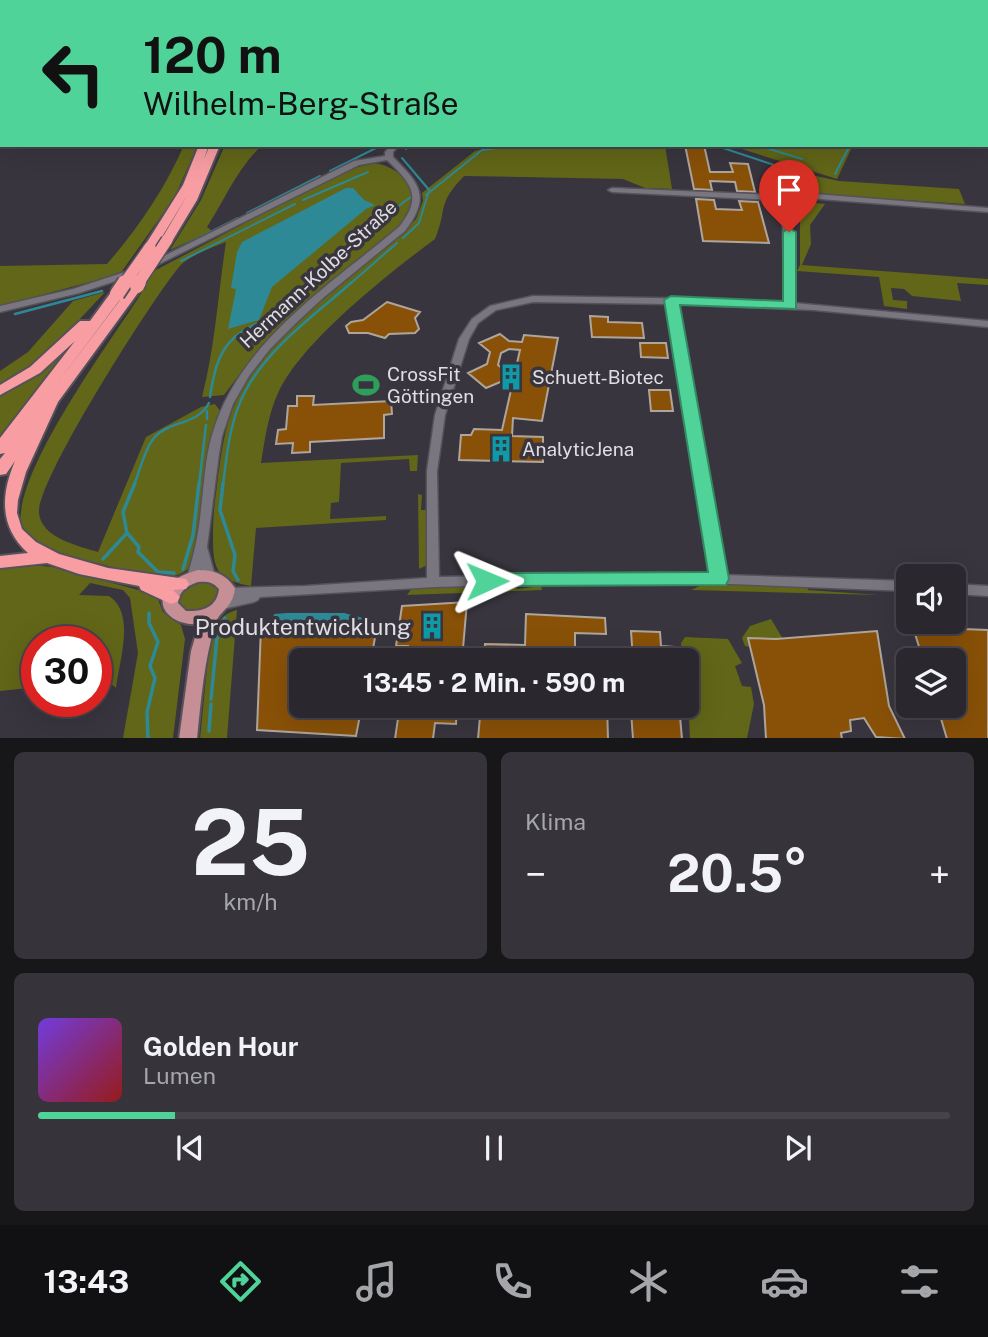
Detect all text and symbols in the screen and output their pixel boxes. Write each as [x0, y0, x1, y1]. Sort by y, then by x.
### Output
text: 120 m [143, 26, 282, 84]
icon: left [28, 28, 119, 119]
text: Wilhelm-Berg-Straße [143, 85, 459, 122]
pin [759, 160, 819, 232]
icon: arrive [770, 171, 808, 209]
street label: Hermann-Kolbe-Straße [235, 196, 401, 352]
building icon: Schuett-Biotec [496, 362, 526, 392]
place label: CrossFit Göttingen [387, 363, 474, 407]
place label: Schuett-Biotec [532, 366, 664, 388]
sports icon: CrossFit Göttingen [351, 370, 381, 400]
building icon: AnalyticJena [486, 434, 516, 464]
place label: AnalyticJena [522, 438, 634, 460]
position arrow [450, 544, 524, 618]
map controls [896, 564, 966, 718]
button: sound [896, 564, 966, 634]
building icon: Produktentwicklung [417, 611, 447, 641]
place label: Produktentwicklung [195, 613, 411, 640]
speed limit sign: 30 [21, 626, 112, 717]
button: layers [896, 648, 966, 718]
text: 13:45 · 2 Min. · 590 m [363, 667, 625, 698]
text: 25 [191, 789, 310, 895]
text: Klima [525, 808, 586, 835]
text: 20.5° [667, 843, 808, 904]
text: − [525, 852, 546, 897]
text: + [929, 852, 950, 897]
text: km/h [223, 888, 278, 915]
text: Golden Hour [143, 1031, 298, 1062]
text: Lumen [143, 1062, 216, 1089]
icon: previous [171, 1129, 209, 1167]
icon: pause [475, 1129, 513, 1167]
icon: next [779, 1129, 817, 1167]
icon: directions [216, 1257, 265, 1306]
icon: music [352, 1257, 401, 1306]
icon: phone [488, 1257, 537, 1306]
icon: climate [624, 1257, 673, 1306]
icon: car [760, 1257, 809, 1306]
icon: filters [895, 1257, 944, 1306]
text: 13:43 [43, 1263, 129, 1300]

